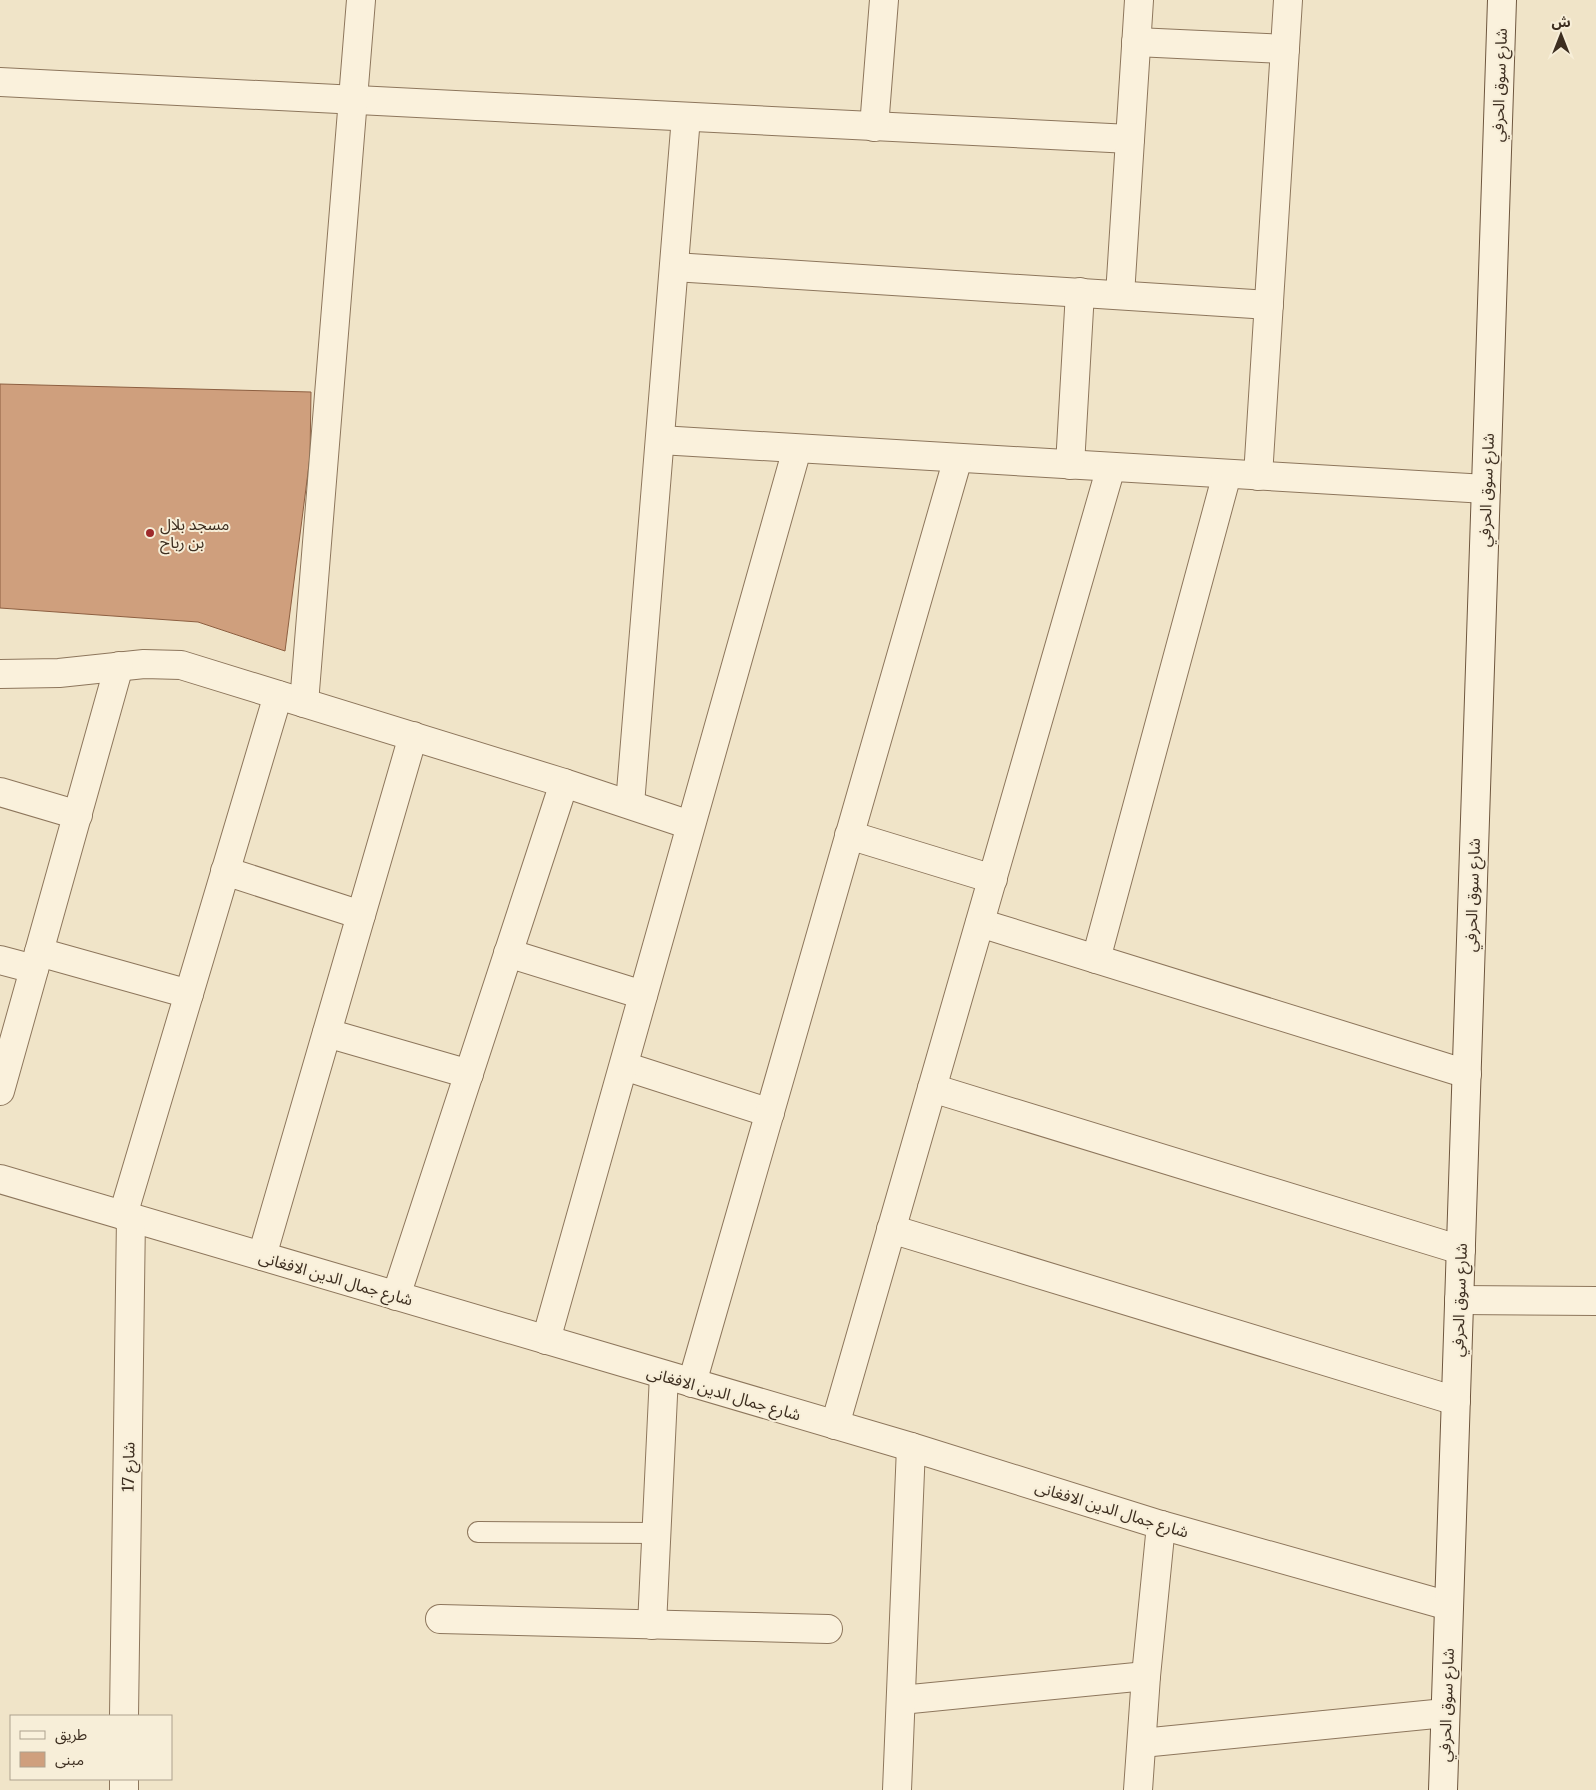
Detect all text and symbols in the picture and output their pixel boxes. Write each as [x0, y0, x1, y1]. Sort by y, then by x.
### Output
north arrow [1536, 10, 1586, 60]
text: ش [1551, 13, 1571, 31]
street label: شارع سوق الحرفي [1487, 28, 1514, 143]
street label: شارع سوق الحرفي [1474, 433, 1501, 548]
place label: مسجد بلال بن رباح [160, 514, 230, 555]
marker: مسجد بلال بن رباح [144, 527, 156, 539]
street label: شارع سوق الحرفي [1460, 838, 1487, 953]
street label: شارع سوق الحرفي [1447, 1243, 1474, 1358]
street label: شارع جمال الدين الافغانى [256, 1246, 415, 1312]
street label: شارع جمال الدين الافغانى [644, 1361, 803, 1427]
street label: شارع 17 [118, 1442, 141, 1492]
street label: شارع جمال الدين الافغانى [1032, 1476, 1191, 1545]
street label: شارع سوق الحرفي [1434, 1648, 1461, 1763]
legend [10, 1715, 172, 1780]
text: طريق [55, 1725, 87, 1745]
text: مبنى [55, 1750, 84, 1769]

